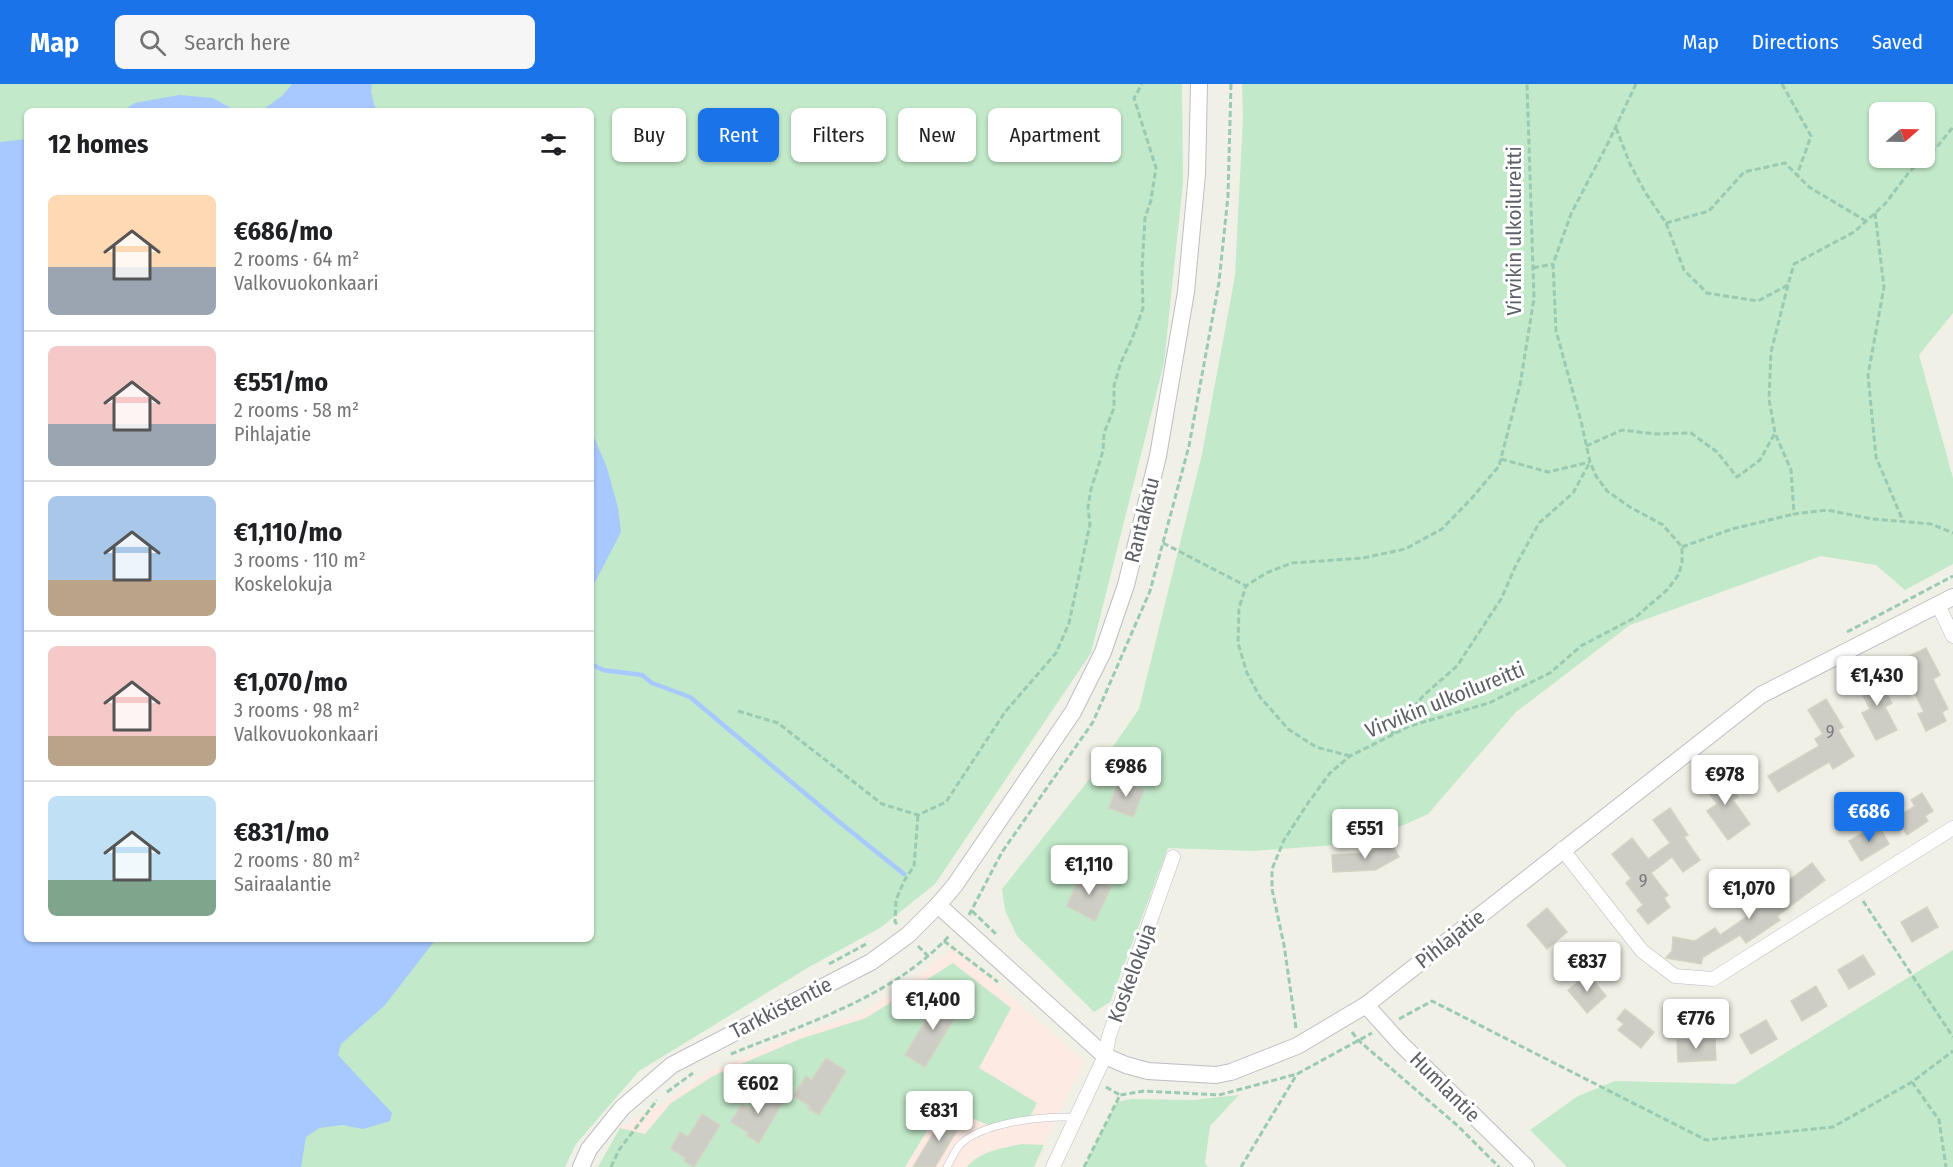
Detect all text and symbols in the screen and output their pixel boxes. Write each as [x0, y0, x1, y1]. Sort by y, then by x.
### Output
search box [115, 15, 535, 69]
text: Map [30, 26, 79, 59]
icon: search [136, 26, 169, 59]
text: Search here [184, 29, 290, 56]
text: Map [1682, 29, 1719, 55]
text: Directions [1752, 29, 1839, 55]
text: Saved [1872, 29, 1923, 55]
north arrow [1869, 102, 1935, 168]
map controls [1869, 102, 1935, 168]
chip: Buy [612, 108, 686, 162]
chip: Rent [698, 108, 779, 162]
chip: Filters [791, 108, 886, 162]
chip: New [898, 108, 976, 162]
chip: Apartment [988, 108, 1121, 162]
icon: filters [537, 128, 570, 161]
text: 12 homes [48, 129, 148, 160]
street label: Virvikin ulkoilureitti [1501, 146, 1527, 316]
text: €686/mo [234, 216, 333, 247]
icon: home [96, 219, 168, 291]
text: 2 rooms · 64 m² [234, 247, 359, 271]
text: Valkovuokonkaari [234, 271, 378, 295]
text: €551/mo [234, 367, 328, 398]
icon: home [96, 370, 168, 442]
text: 2 rooms · 58 m² [234, 398, 359, 422]
text: Pihlajatie [234, 422, 311, 446]
street label: Rantakatu [1119, 475, 1165, 565]
text: €1,110/mo [234, 517, 342, 548]
icon: home [96, 520, 168, 592]
text: 3 rooms · 110 m² [234, 548, 366, 572]
text: Koskelokuja [234, 572, 333, 596]
street label: Virvikin ulkoilureitti [1362, 656, 1528, 744]
pin: €1,430 [1828, 656, 1926, 707]
text: €1,430 [1850, 663, 1904, 687]
text: €1,070/mo [234, 667, 348, 698]
icon: home [96, 670, 168, 742]
text: 3 rooms · 98 m² [234, 698, 360, 722]
house number: 9 [1826, 721, 1834, 743]
text: Valkovuokonkaari [234, 722, 378, 746]
pin: €986 [1090, 747, 1162, 798]
text: €986 [1105, 754, 1147, 778]
pin: €978 [1689, 755, 1761, 806]
text: €978 [1705, 762, 1745, 786]
pin: €686 [1833, 792, 1905, 843]
text: €686 [1848, 799, 1890, 823]
pin: €551 [1329, 809, 1401, 860]
text: €551 [1346, 816, 1384, 840]
text: €831/mo [234, 817, 329, 848]
icon: home [96, 820, 168, 892]
pin: €1,110 [1040, 845, 1138, 896]
text: 2 rooms · 80 m² [234, 848, 360, 872]
text: €1,110 [1065, 852, 1113, 876]
pin: €1,070 [1700, 869, 1798, 920]
house number: 9 [1639, 870, 1647, 892]
text: Sairaalantie [234, 872, 331, 896]
text: €1,070 [1723, 876, 1775, 900]
street label: Pihlajatie [1410, 904, 1490, 974]
street label: Koskelokuja [1102, 920, 1162, 1026]
pin: €837 [1551, 942, 1623, 993]
text: €837 [1568, 949, 1606, 973]
street label: Tarkkistentie [726, 971, 836, 1045]
pin: €1,400 [884, 980, 982, 1031]
text: €1,400 [906, 987, 960, 1011]
pin: €776 [1660, 999, 1732, 1050]
text: €776 [1677, 1006, 1715, 1030]
street label: Humlantie [1404, 1046, 1486, 1128]
pin: €602 [722, 1064, 794, 1115]
text: €602 [738, 1071, 778, 1095]
pin: €831 [903, 1091, 975, 1142]
text: €831 [920, 1098, 958, 1122]

